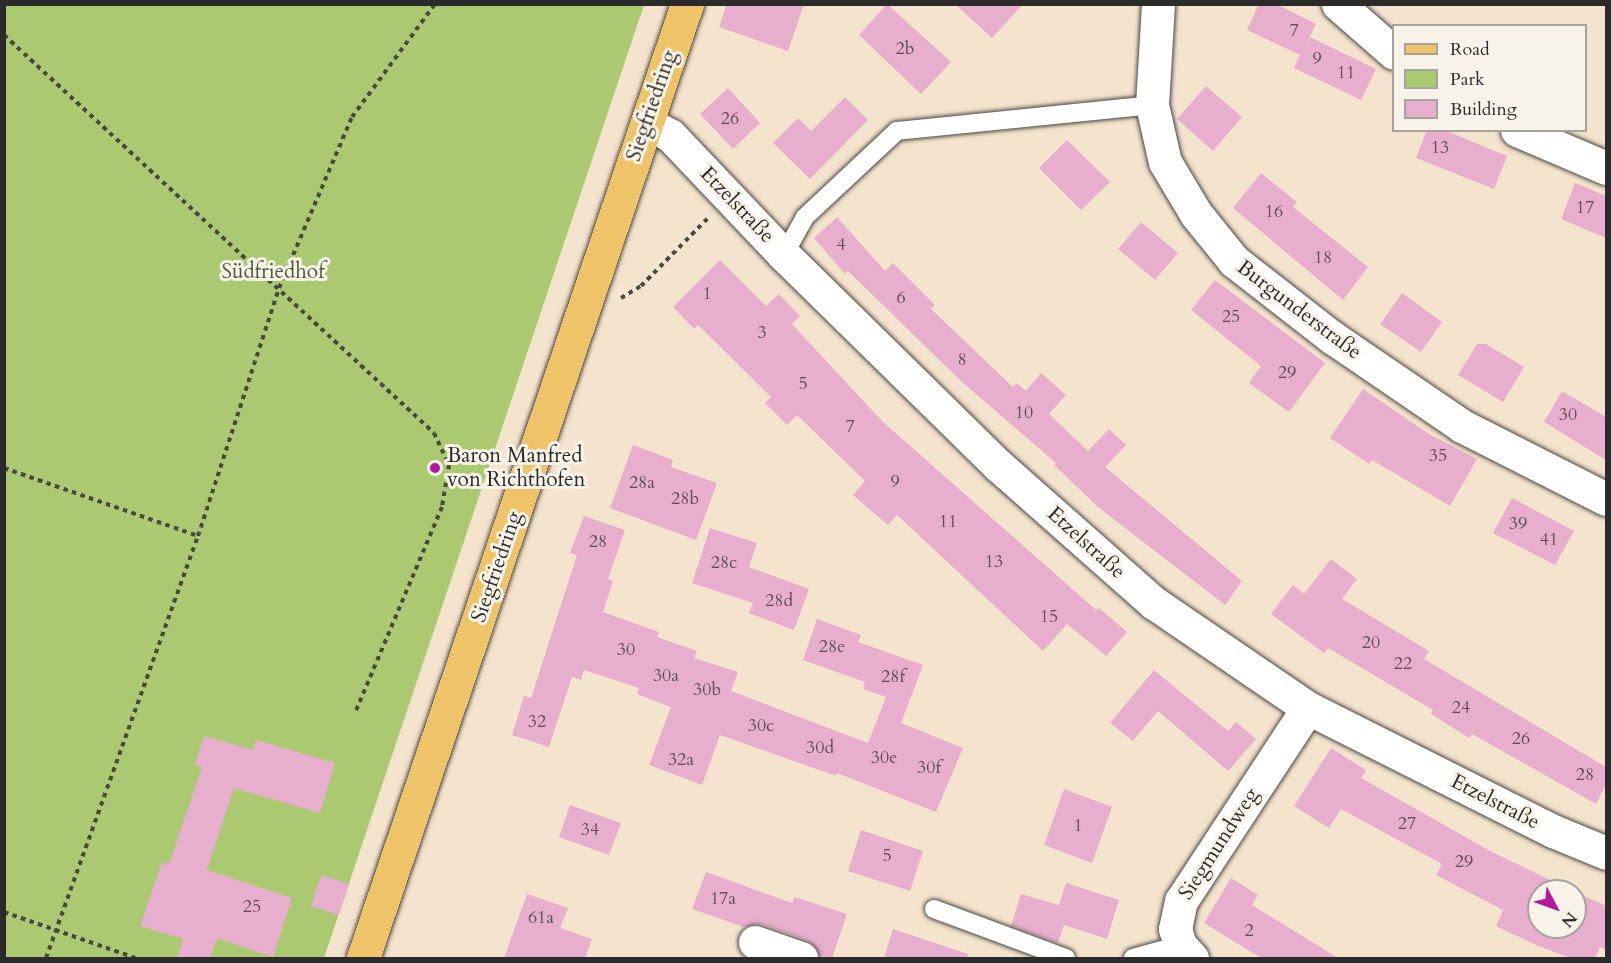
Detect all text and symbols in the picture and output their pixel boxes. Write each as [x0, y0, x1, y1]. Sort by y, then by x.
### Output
house number: 7 [1289, 20, 1299, 42]
legend [1392, 24, 1587, 132]
text: Road [1450, 37, 1490, 62]
house number: 2b [896, 38, 914, 60]
street label: Siegfriedring [621, 47, 683, 165]
house number: 9 [1312, 48, 1322, 70]
house number: 11 [1337, 62, 1355, 84]
text: Park [1450, 67, 1485, 92]
text: Building [1450, 97, 1517, 122]
house number: 26 [721, 108, 739, 130]
house number: 13 [1431, 137, 1449, 159]
street label: Etzelstraße [694, 162, 780, 248]
house number: 17 [1576, 197, 1594, 219]
house number: 16 [1265, 201, 1283, 223]
house number: 4 [836, 234, 846, 256]
house number: 18 [1314, 247, 1332, 269]
street label: Burgunderstraße [1232, 255, 1366, 365]
park label: Südfriedhof [221, 259, 325, 285]
house number: 1 [702, 283, 712, 305]
house number: 6 [896, 287, 906, 309]
house number: 25 [1222, 306, 1240, 328]
house number: 3 [757, 322, 767, 344]
house number: 8 [957, 349, 967, 371]
house number: 29 [1278, 362, 1296, 384]
house number: 5 [798, 373, 808, 395]
house number: 10 [1015, 402, 1033, 424]
house number: 30 [1559, 404, 1577, 426]
house number: 7 [845, 416, 855, 438]
place label: Baron Manfred von Richthofen [447, 443, 585, 493]
house number: 35 [1429, 445, 1447, 467]
marker: Baron Manfred von Richthofen [428, 461, 442, 475]
house number: 9 [890, 471, 900, 493]
house number: 28a [629, 472, 655, 494]
house number: 28b [671, 488, 699, 510]
street label: Etzelstraße [1042, 501, 1130, 585]
street label: Siegfriedring [466, 508, 528, 626]
house number: 11 [939, 511, 957, 533]
house number: 39 [1509, 513, 1527, 535]
house number: 41 [1540, 529, 1558, 551]
house number: 28 [589, 531, 607, 553]
house number: 13 [985, 551, 1003, 573]
house number: 28c [711, 552, 737, 574]
house number: 28d [765, 590, 793, 612]
house number: 15 [1040, 606, 1058, 628]
house number: 20 [1362, 632, 1380, 654]
house number: 28e [819, 636, 845, 658]
house number: 30 [617, 639, 635, 661]
house number: 22 [1394, 653, 1412, 675]
house number: 30a [653, 665, 679, 687]
house number: 28f [881, 666, 905, 688]
house number: 30b [693, 679, 721, 701]
house number: 24 [1452, 697, 1470, 719]
house number: 32 [528, 711, 546, 733]
house number: 30c [748, 715, 774, 737]
house number: 26 [1512, 728, 1530, 750]
house number: 30d [806, 737, 834, 759]
house number: 30e [871, 747, 897, 769]
house number: 32a [668, 749, 694, 771]
house number: 30f [917, 757, 941, 779]
house number: 28 [1576, 764, 1594, 786]
street label: Etzelstraße [1446, 769, 1544, 835]
street label: Siegmundweg [1174, 783, 1264, 905]
house number: 27 [1398, 813, 1416, 835]
house number: 1 [1073, 815, 1083, 837]
house number: 34 [581, 819, 599, 841]
house number: 5 [882, 845, 892, 867]
house number: 29 [1455, 851, 1473, 873]
north arrow [1527, 879, 1587, 939]
house number: 17a [710, 888, 736, 910]
house number: 25 [243, 896, 261, 918]
house number: 61a [528, 907, 554, 929]
text: N [1556, 907, 1582, 932]
house number: 2 [1244, 920, 1254, 942]

